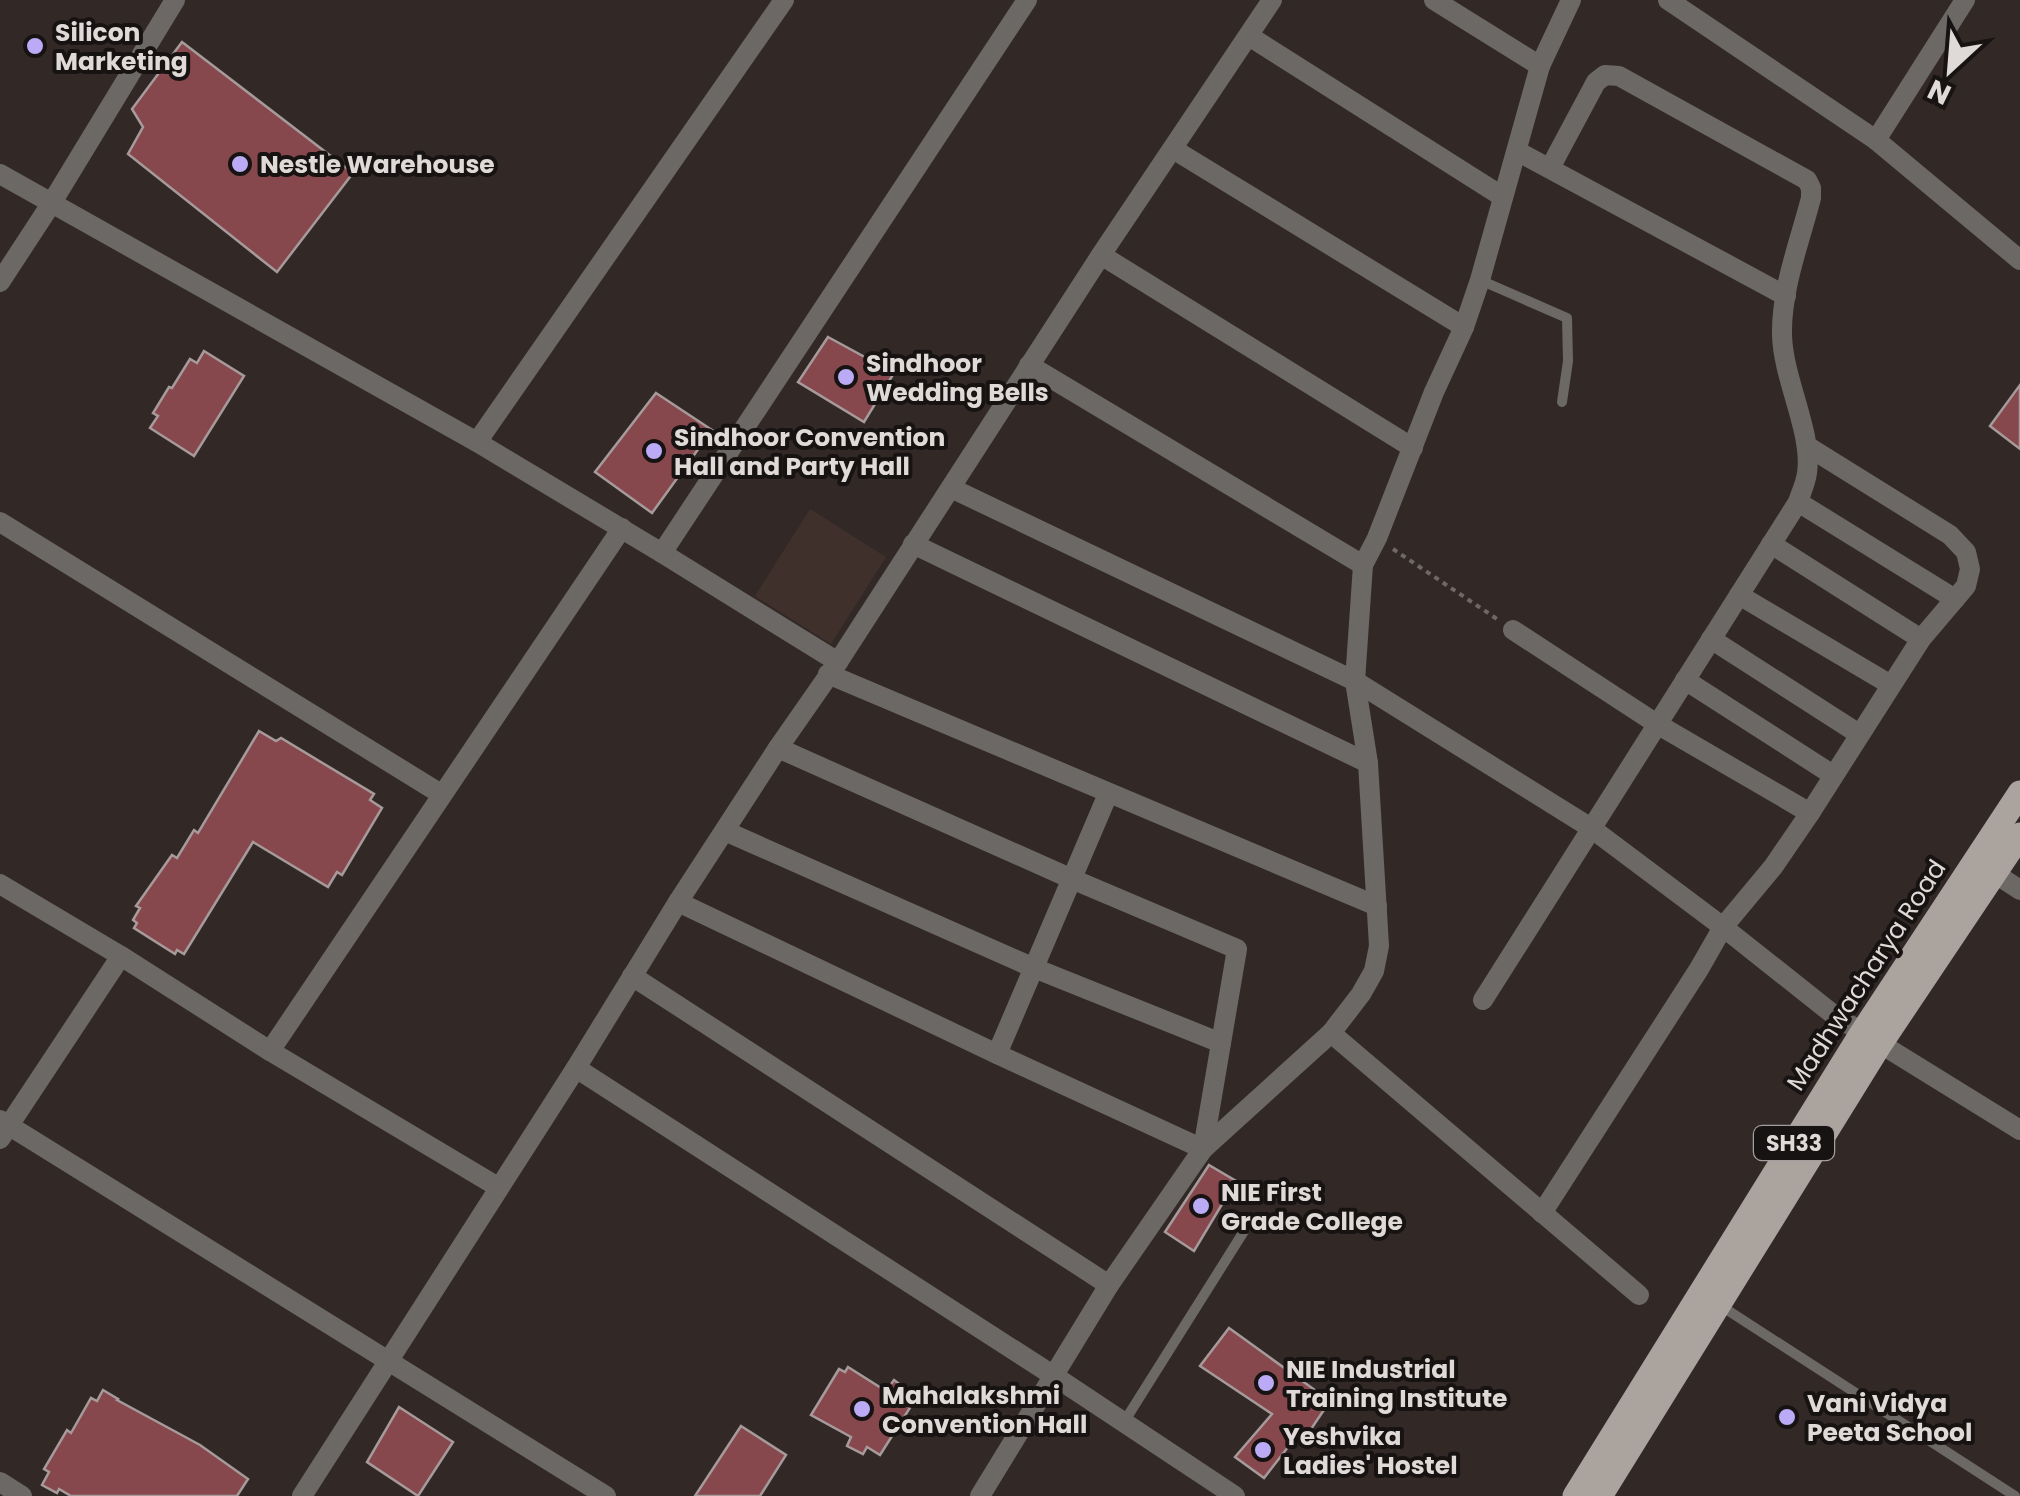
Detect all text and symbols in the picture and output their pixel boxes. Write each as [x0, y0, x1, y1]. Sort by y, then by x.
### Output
place label: Silicon Marketing [55, 15, 188, 79]
north arrow [1900, 20, 2000, 120]
marker: Silicon Marketing [24, 35, 46, 57]
text: N [1921, 70, 1957, 114]
place label: Nestle Warehouse [260, 147, 495, 182]
marker: Nestle Warehouse [229, 153, 251, 175]
place label: Sindhoor Wedding Bells [866, 346, 1049, 410]
marker: Sindhoor Wedding Bells [835, 366, 857, 388]
place label: Sindhoor Convention Hall and Party Hall [674, 420, 945, 484]
marker: Sindhoor Convention Hall and Party Hall [643, 440, 665, 462]
street label: Madhwacharya Road [1779, 853, 1954, 1098]
road number: SH33 [1754, 1126, 1834, 1160]
place label: NIE First Grade College [1221, 1175, 1403, 1239]
marker: NIE First Grade College [1190, 1195, 1212, 1217]
place label: NIE Industrial Training Institute [1286, 1352, 1507, 1416]
marker: NIE Industrial Training Institute [1255, 1372, 1277, 1394]
place label: Mahalakshmi Convention Hall [882, 1378, 1087, 1442]
place label: Vani Vidya Peeta School [1807, 1386, 1972, 1450]
marker: Mahalakshmi Convention Hall [851, 1398, 873, 1420]
marker: Vani Vidya Peeta School [1776, 1406, 1798, 1428]
place label: Yeshvika Ladies' Hostel [1283, 1419, 1458, 1483]
marker: Yeshvika Ladies' Hostel [1252, 1439, 1274, 1461]

